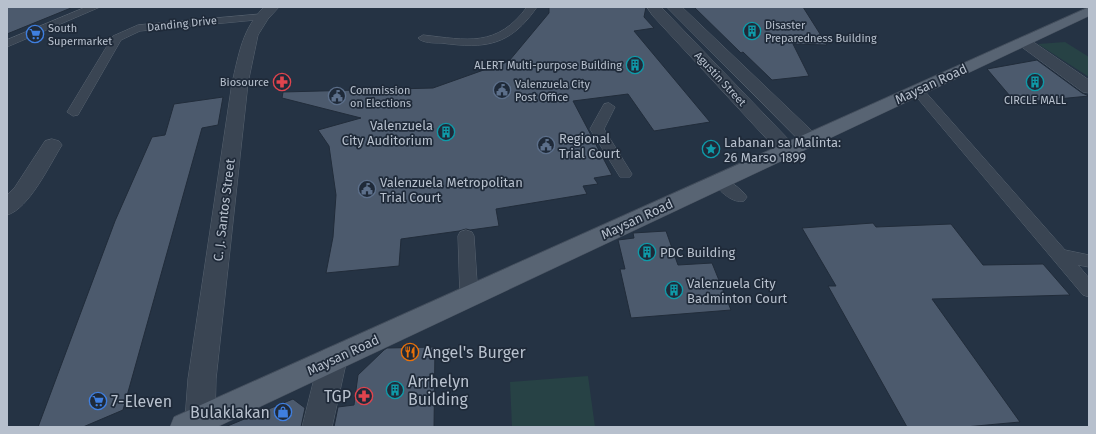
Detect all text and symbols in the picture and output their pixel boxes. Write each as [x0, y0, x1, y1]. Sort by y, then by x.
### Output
street label: Danding Drive [147, 14, 217, 34]
place label: Disaster Preparedness Building [765, 19, 877, 45]
building icon: Disaster Preparedness Building [742, 21, 762, 41]
place label: South Supermarket [48, 22, 112, 48]
supermarket icon: South Supermarket [25, 24, 45, 44]
street label: Agustin Street [691, 49, 749, 109]
building icon: ALERT Multi-purpose Building [625, 55, 645, 75]
place label: ALERT Multi-purpose Building [474, 59, 622, 72]
street label: Maysan Road [893, 61, 969, 107]
pharmacy icon: Biosource [272, 72, 292, 92]
building icon: CIRCLE MALL [1025, 72, 1045, 92]
place label: Biosource [220, 76, 269, 89]
place label: Valenzuela City Post Office [515, 78, 590, 104]
public building icon: Valenzuela City Post Office [492, 80, 512, 100]
place label: Commission on Elections [350, 84, 411, 110]
public building icon: Commission on Elections [327, 86, 347, 106]
place label: CIRCLE MALL [1004, 94, 1067, 107]
place label: Valenzuela City Auditorium [342, 118, 433, 148]
building icon: Valenzuela City Auditorium [436, 122, 456, 142]
place label: Regional Trial Court [559, 131, 620, 161]
public building icon: Regional Trial Court [536, 135, 556, 155]
place label: Labanan sa Malinta: 26 Marso 1899 [724, 135, 841, 165]
place icon: Labanan sa Malinta: 26 Marso 1899 [701, 139, 721, 159]
street label: C. J. Santos Street [210, 158, 238, 262]
place label: Valenzuela Metropolitan Trial Court [380, 175, 523, 205]
public building icon: Valenzuela Metropolitan Trial Court [357, 179, 377, 199]
street label: Maysan Road [599, 196, 675, 242]
building icon: PDC Building [637, 242, 657, 262]
place label: PDC Building [660, 245, 736, 260]
place label: Valenzuela City Badminton Court [687, 276, 788, 306]
building icon: Valenzuela City Badminton Court [664, 280, 684, 300]
street label: Maysan Road [305, 332, 381, 378]
restaurant icon: Angel's Burger [400, 342, 420, 362]
place label: Angel's Burger [423, 343, 527, 362]
place label: Arrhelyn Building [408, 372, 469, 409]
building icon: Arrhelyn Building [385, 380, 405, 400]
pharmacy icon: TGP [354, 386, 374, 406]
place label: TGP [324, 387, 351, 406]
supermarket icon: 7-Eleven [88, 391, 108, 411]
place label: 7-Eleven [111, 392, 172, 411]
shop icon: Bulaklakan [273, 402, 293, 422]
place label: Bulaklakan [190, 403, 270, 422]

